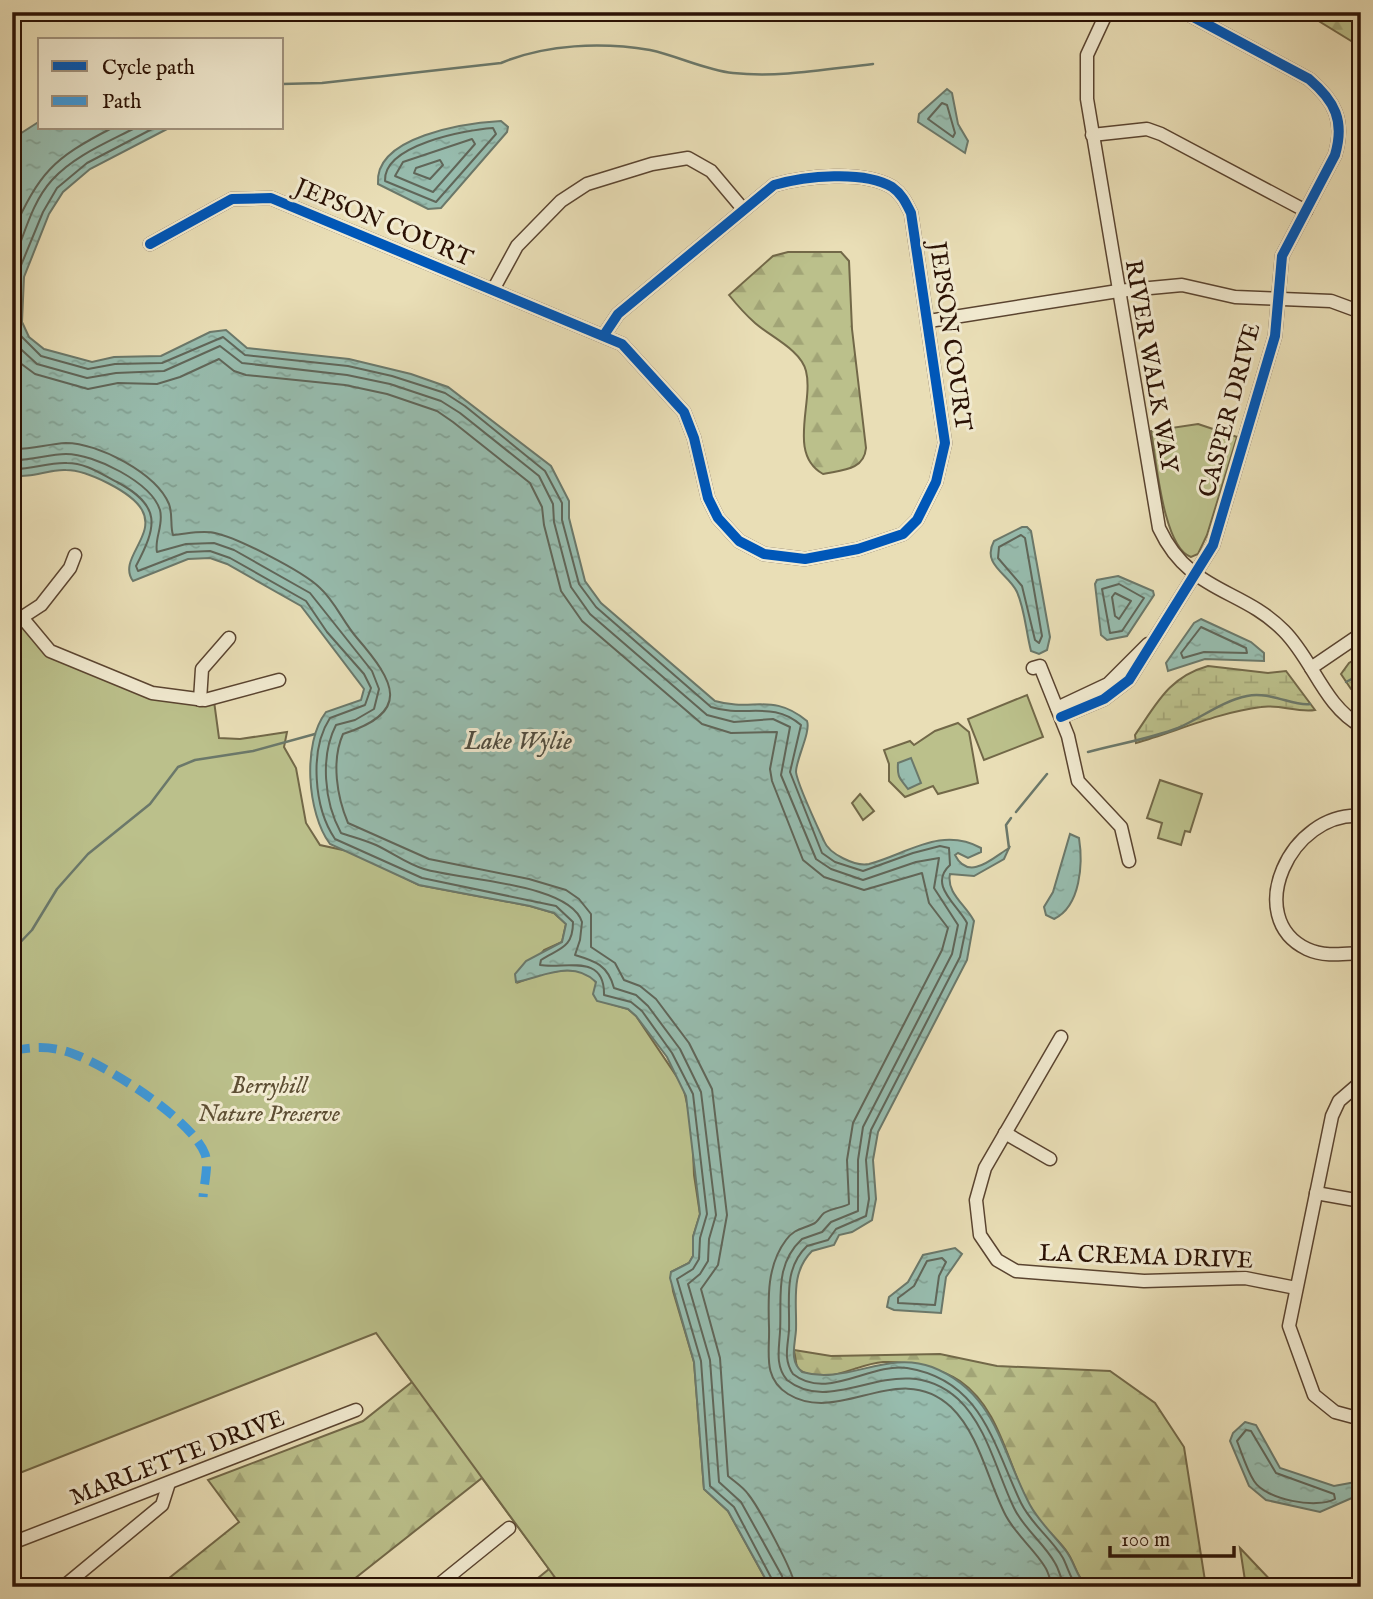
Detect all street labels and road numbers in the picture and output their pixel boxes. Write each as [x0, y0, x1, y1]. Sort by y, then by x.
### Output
street label: JEPSON COURT [287, 171, 478, 275]
street label: JEPSON COURT [920, 237, 978, 433]
street label: RIVER WALK WAY [1117, 257, 1185, 477]
street label: CASPER DRIVE [1192, 320, 1269, 501]
street label: LA CREMA DRIVE [1038, 1238, 1254, 1277]
street label: MARLETTE DRIVE [66, 1403, 289, 1514]

